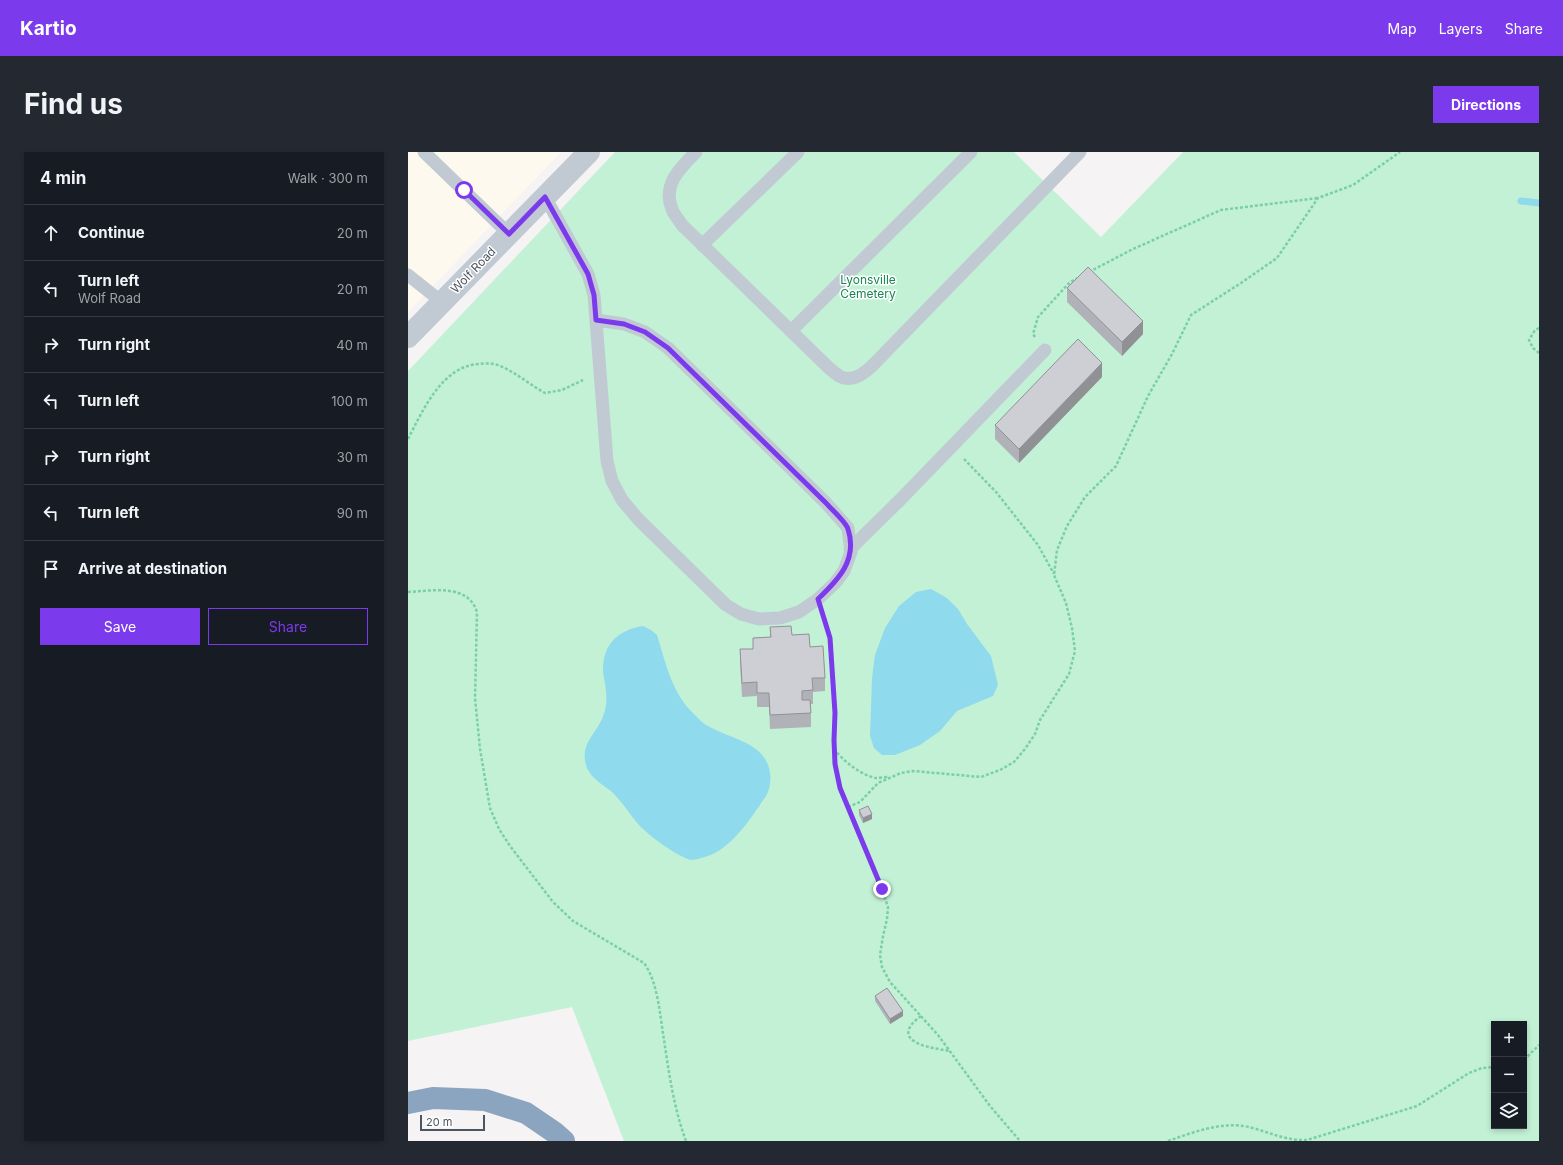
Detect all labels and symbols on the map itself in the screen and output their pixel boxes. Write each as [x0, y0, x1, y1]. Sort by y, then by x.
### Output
route start [455, 181, 473, 199]
street label: Wolf Road [447, 244, 499, 296]
park label: Lyonsville Cemetery [840, 272, 896, 301]
route end [873, 880, 891, 898]
scale bar [420, 1113, 485, 1132]

